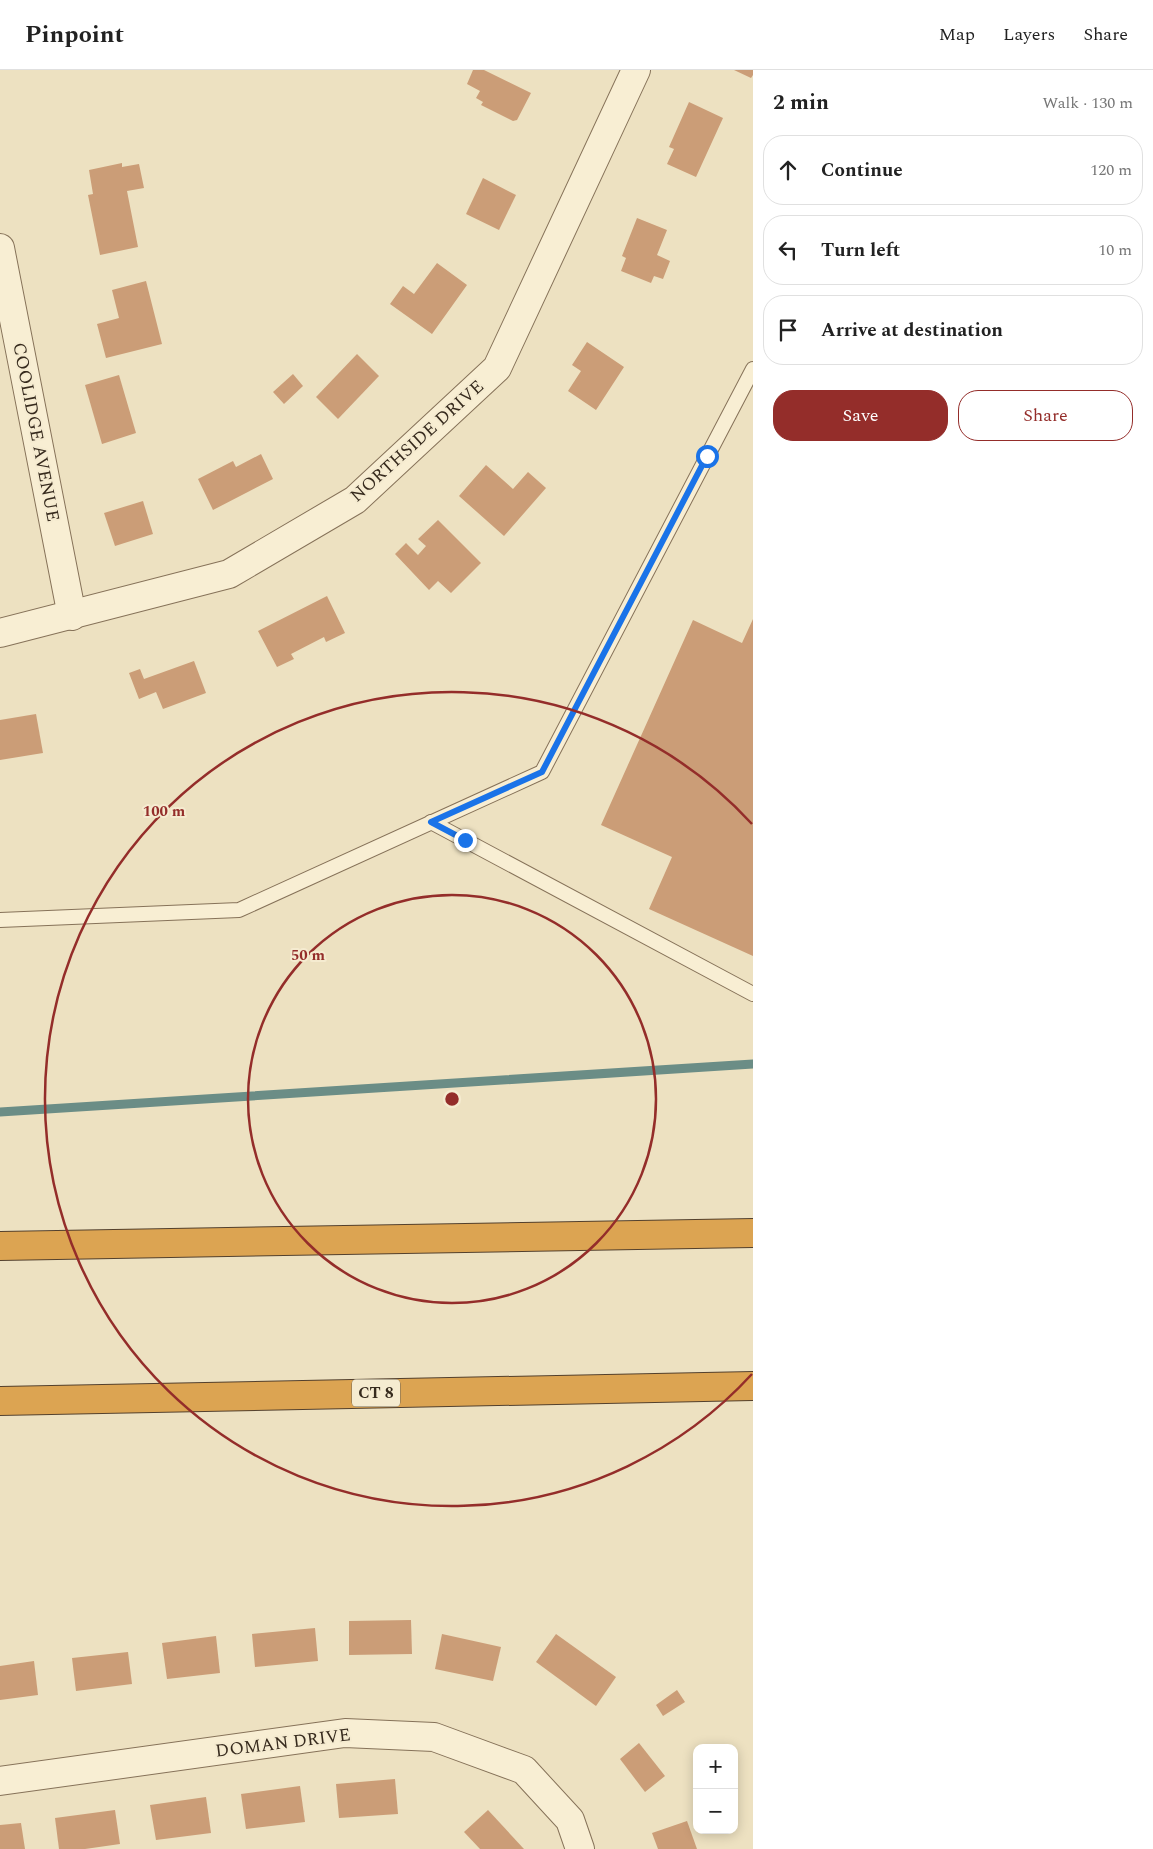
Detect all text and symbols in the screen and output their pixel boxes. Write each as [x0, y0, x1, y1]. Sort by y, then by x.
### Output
text: Pinpoint [25, 17, 124, 53]
text: Map [939, 21, 975, 48]
text: Layers [1003, 21, 1055, 48]
text: Share [1083, 21, 1128, 48]
text: 2 min [773, 87, 829, 119]
text: Walk · 130 m [1042, 91, 1133, 115]
icon: ahead [774, 156, 802, 184]
text: Continue [821, 156, 903, 185]
text: 120 m [1090, 158, 1132, 182]
icon: left [774, 236, 802, 264]
text: Turn left [821, 236, 900, 265]
text: 10 m [1098, 238, 1132, 262]
icon: arrive [774, 316, 802, 344]
text: Arrive at destination [821, 316, 1003, 345]
street label: COOLIDGE AVENUE [5, 340, 67, 524]
street label: NORTHSIDE DRIVE [344, 373, 490, 509]
button: Save [773, 390, 948, 441]
button: Share [958, 390, 1133, 441]
route start [696, 445, 719, 468]
text: 100 m [143, 800, 186, 823]
route end [454, 829, 477, 852]
text: 50 m [291, 944, 326, 967]
centre of rings [443, 1090, 461, 1108]
road number: CT 8 [352, 1380, 400, 1406]
street label: DOMAN DRIVE [214, 1721, 352, 1765]
map controls [693, 1744, 738, 1834]
button: + [693, 1744, 738, 1789]
button: − [693, 1789, 738, 1834]

